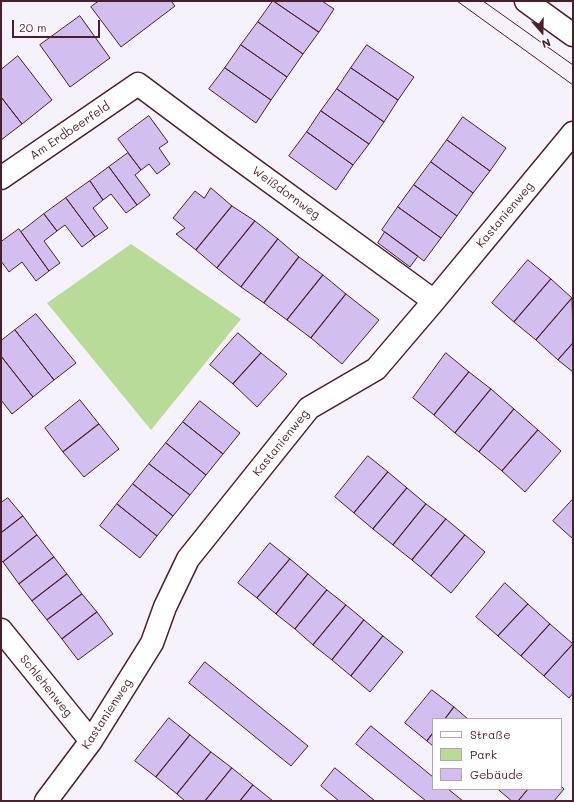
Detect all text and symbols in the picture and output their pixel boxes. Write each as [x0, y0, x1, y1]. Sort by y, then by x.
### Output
scale bar [14, 12, 102, 38]
north arrow [522, 12, 562, 52]
text: 20 m [19, 19, 47, 35]
text: N [540, 35, 553, 52]
street label: Am Erdbeerfeld [27, 99, 113, 163]
street label: Weißdornweg [249, 164, 323, 222]
street label: Kastanienweg [473, 179, 537, 251]
street label: Kastanienweg [250, 407, 312, 479]
street label: Schlehenweg [17, 652, 75, 720]
street label: Kastanienweg [79, 676, 135, 752]
legend [432, 718, 562, 790]
text: Straße [470, 726, 511, 742]
text: Park [470, 746, 497, 762]
text: Gebäude [470, 766, 523, 782]

